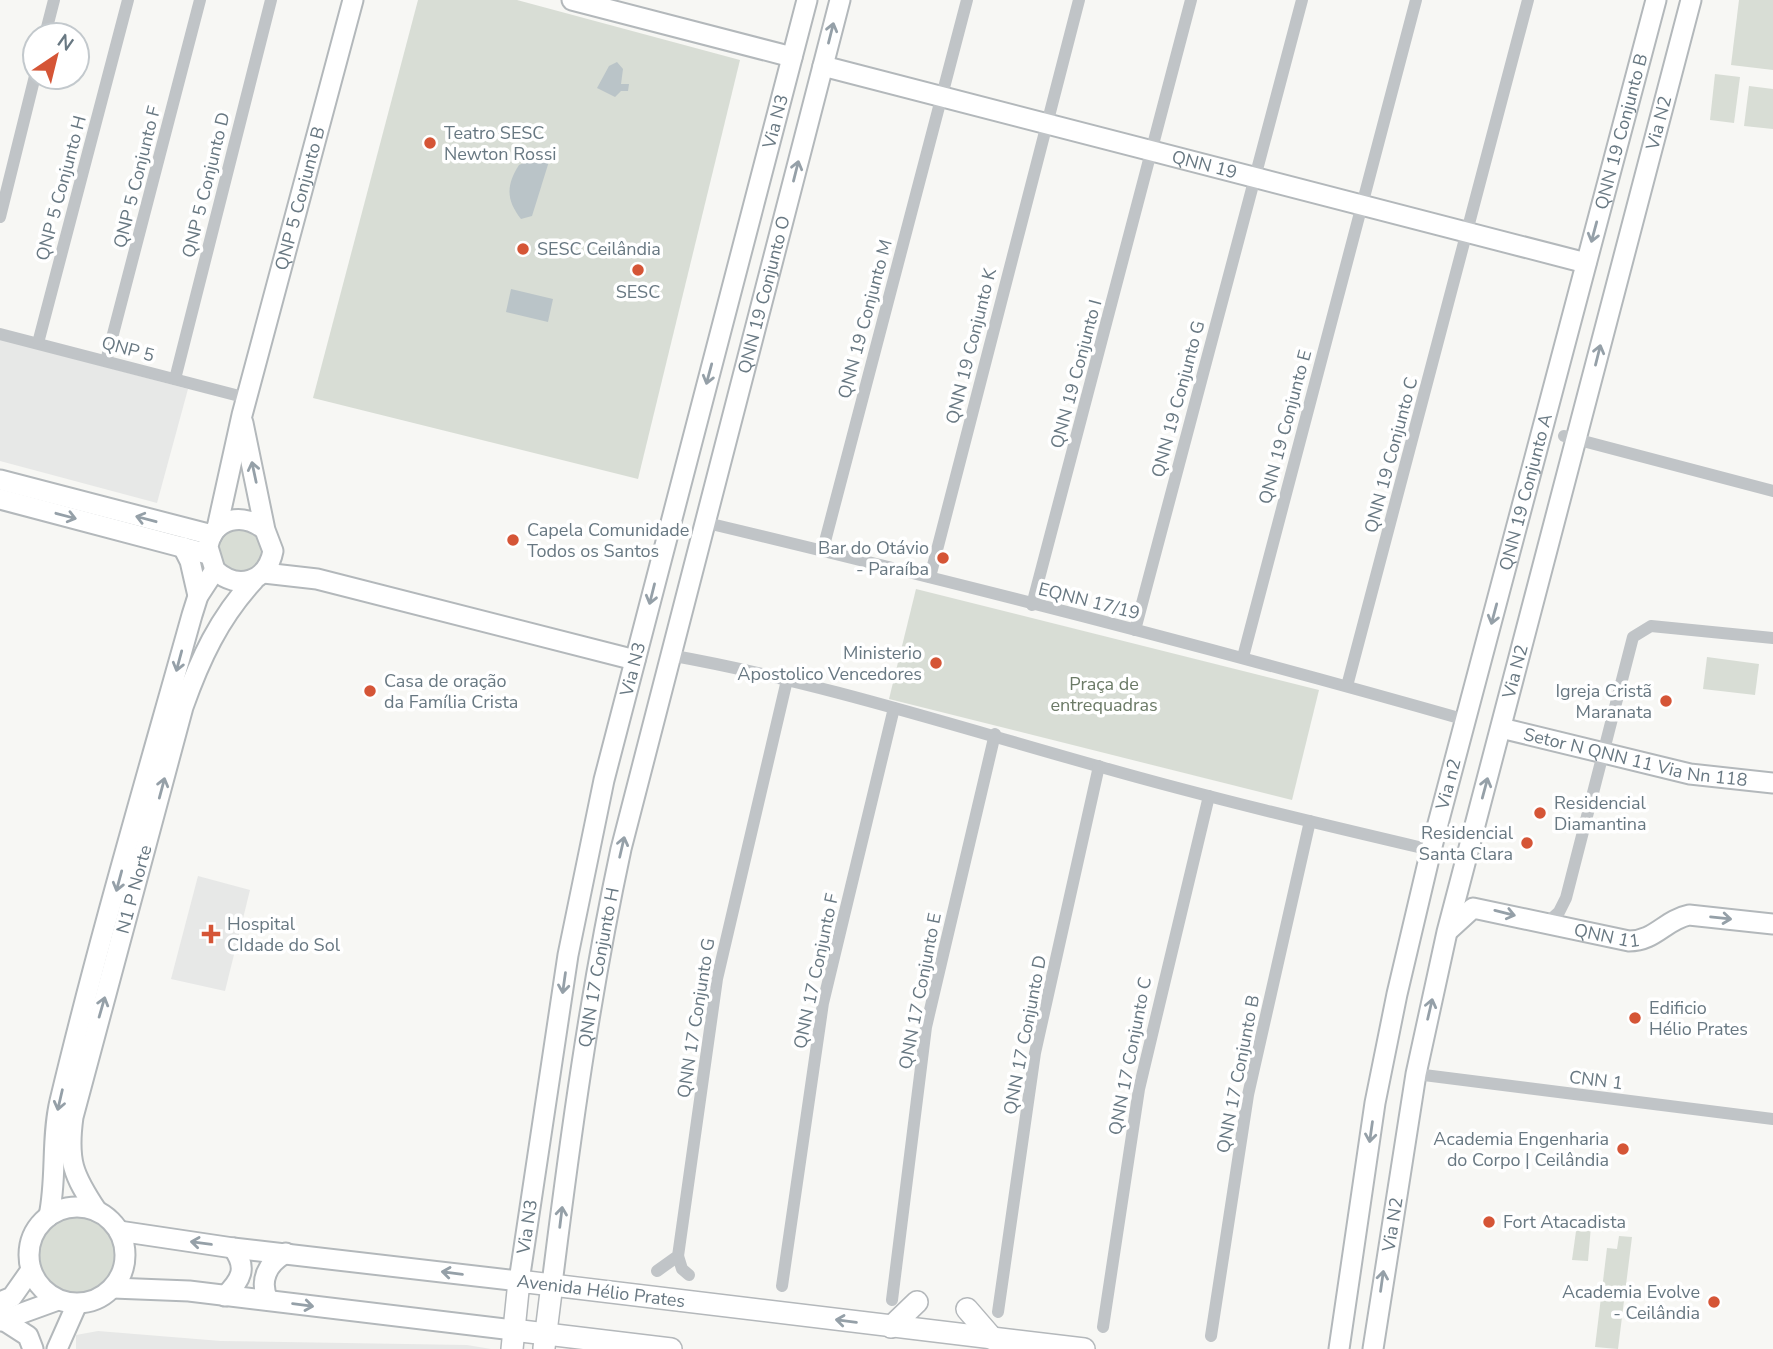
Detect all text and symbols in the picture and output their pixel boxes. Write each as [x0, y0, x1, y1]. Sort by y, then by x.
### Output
north arrow [21, 21, 91, 91]
one-way arrow [825, 22, 838, 45]
text: N [52, 28, 78, 58]
street label: QNN 19 Conjunto B [1589, 51, 1653, 212]
street label: Via N3 [757, 92, 794, 152]
street label: Via N2 [1640, 93, 1677, 154]
street label: QNP 5 Conjunto F [108, 103, 166, 251]
street label: QNP 5 Conjunto D [176, 110, 236, 260]
street label: QNP 5 Conjunto H [30, 113, 92, 263]
place label: Teatro SESC Newton Rossi [444, 121, 557, 166]
street label: QNP 5 Conjunto B [269, 124, 331, 273]
marker: Teatro SESC Newton Rossi [422, 135, 438, 151]
street label: QNN 19 [1169, 145, 1240, 184]
one-way arrow [790, 161, 803, 183]
street label: QNN 19 Conjunto O [732, 213, 796, 376]
one-way arrow [1587, 220, 1600, 243]
place label: SESC Ceilândia [537, 237, 661, 261]
street label: QNN 19 Conjunto M [832, 237, 898, 401]
marker: SESC Ceilândia [515, 241, 531, 257]
marker: SESC [630, 262, 646, 278]
street label: QNN 19 Conjunto K [940, 265, 1002, 426]
place label: SESC [616, 280, 660, 304]
street label: QNN 19 Conjunto I [1045, 297, 1107, 451]
street label: QNN 19 Conjunto G [1146, 318, 1210, 480]
street label: QNP 5 [99, 330, 157, 368]
one-way arrow [1592, 344, 1605, 367]
street label: QNN 19 Conjunto E [1253, 347, 1317, 507]
one-way arrow [702, 362, 715, 385]
street label: QNN 19 Conjunto C [1359, 374, 1423, 536]
street label: QNN 19 Conjunto A [1493, 411, 1558, 573]
one-way arrow [246, 461, 260, 484]
one-way arrow [55, 511, 77, 524]
one-way arrow [135, 511, 157, 524]
place label: Capela Comunidade Todos os Santos [527, 518, 689, 563]
marker: Capela Comunidade Todos os Santos [505, 532, 521, 548]
place label: Bar do Otávio - Paraíba [818, 536, 929, 581]
marker: Bar do Otávio - Paraíba [935, 550, 951, 566]
street label: EQNN 17/19 [1036, 577, 1142, 625]
one-way arrow [644, 583, 657, 605]
one-way arrow [1487, 602, 1500, 624]
street label: Via N3 [614, 640, 651, 700]
place label: Ministerio Apostolico Vencedores [737, 641, 922, 686]
street label: Via N2 [1496, 642, 1534, 702]
one-way arrow [172, 649, 185, 672]
marker: Ministerio Apostolico Vencedores [928, 655, 944, 671]
place label: Casa de oração da Família Crista [384, 669, 518, 714]
park label: Praça de entrequadras [1050, 672, 1158, 717]
place label: Igreja Cristã Maranata [1555, 679, 1652, 724]
marker: Casa de oração da Família Crista [362, 683, 378, 699]
marker: Igreja Cristã Maranata [1658, 693, 1674, 709]
street label: Setor N QNN 11 Via Nn 118 [1521, 722, 1749, 792]
street label: Via n2 [1430, 756, 1467, 813]
one-way arrow [156, 777, 169, 800]
one-way arrow [1479, 778, 1492, 800]
place label: Residencial Diamantina [1554, 791, 1647, 836]
marker: Residencial Diamantina [1532, 805, 1548, 821]
place label: Residencial Santa Clara [1419, 821, 1514, 866]
marker: Residencial Santa Clara [1519, 835, 1535, 851]
one-way arrow [616, 836, 629, 859]
street label: N1 P Norte [111, 842, 157, 936]
one-way arrow [111, 869, 124, 891]
street label: QNN 17 Conjunto H [573, 885, 625, 1049]
street label: QNN 17 Conjunto F [788, 891, 844, 1051]
one-way arrow [1493, 907, 1516, 920]
street label: QNN 17 Conjunto E [893, 911, 947, 1071]
one-way arrow [1709, 911, 1732, 924]
place label: Hospital CIdade do Sol [227, 912, 341, 957]
street label: QNN 11 [1572, 918, 1641, 953]
marker: Hospital CIdade do Sol [201, 924, 221, 944]
street label: QNN 17 Conjunto G [672, 936, 720, 1100]
street label: QNN 17 Conjunto D [998, 953, 1052, 1117]
one-way arrow [557, 971, 570, 994]
street label: QNN 17 Conjunto C [1103, 975, 1157, 1137]
street label: QNN 17 Conjunto B [1211, 993, 1265, 1155]
one-way arrow [96, 996, 109, 1018]
place label: Edificio Hélio Prates [1649, 996, 1748, 1041]
one-way arrow [1423, 998, 1437, 1021]
marker: Edificio Hélio Prates [1627, 1010, 1643, 1026]
street label: CNN 1 [1568, 1065, 1624, 1095]
one-way arrow [53, 1089, 66, 1111]
one-way arrow [1364, 1120, 1377, 1143]
place label: Academia Engenharia do Corpo | Ceilândia [1433, 1127, 1609, 1172]
marker: Academia Engenharia do Corpo | Ceilândia [1615, 1141, 1631, 1157]
street label: Via N2 [1376, 1196, 1409, 1254]
street label: Via N3 [511, 1198, 543, 1257]
one-way arrow [554, 1206, 567, 1229]
place label: Fort Atacadista [1503, 1210, 1626, 1234]
marker: Fort Atacadista [1481, 1214, 1497, 1230]
one-way arrow [191, 1237, 213, 1250]
one-way arrow [441, 1266, 464, 1279]
street label: Avenida Hélio Prates [515, 1269, 687, 1313]
one-way arrow [1376, 1271, 1389, 1293]
place label: Academia Evolve - Ceilândia [1562, 1280, 1700, 1325]
marker: Academia Evolve - Ceilândia [1706, 1294, 1722, 1310]
one-way arrow [291, 1298, 314, 1311]
one-way arrow [835, 1315, 858, 1328]

